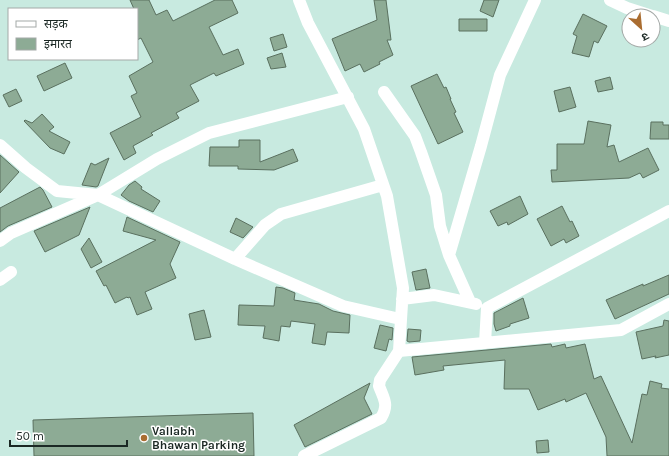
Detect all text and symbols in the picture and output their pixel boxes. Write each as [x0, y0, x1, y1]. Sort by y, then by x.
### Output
legend [8, 8, 138, 60]
north arrow [621, 8, 661, 48]
text: सड़क [44, 17, 69, 31]
text: उ [639, 29, 651, 44]
text: इमारत [44, 37, 73, 51]
scale bar [10, 422, 127, 448]
place label: Vallabh Bhawan Parking [152, 424, 245, 452]
text: 50 m [16, 429, 44, 443]
marker: Vallabh Bhawan Parking [139, 433, 149, 443]

